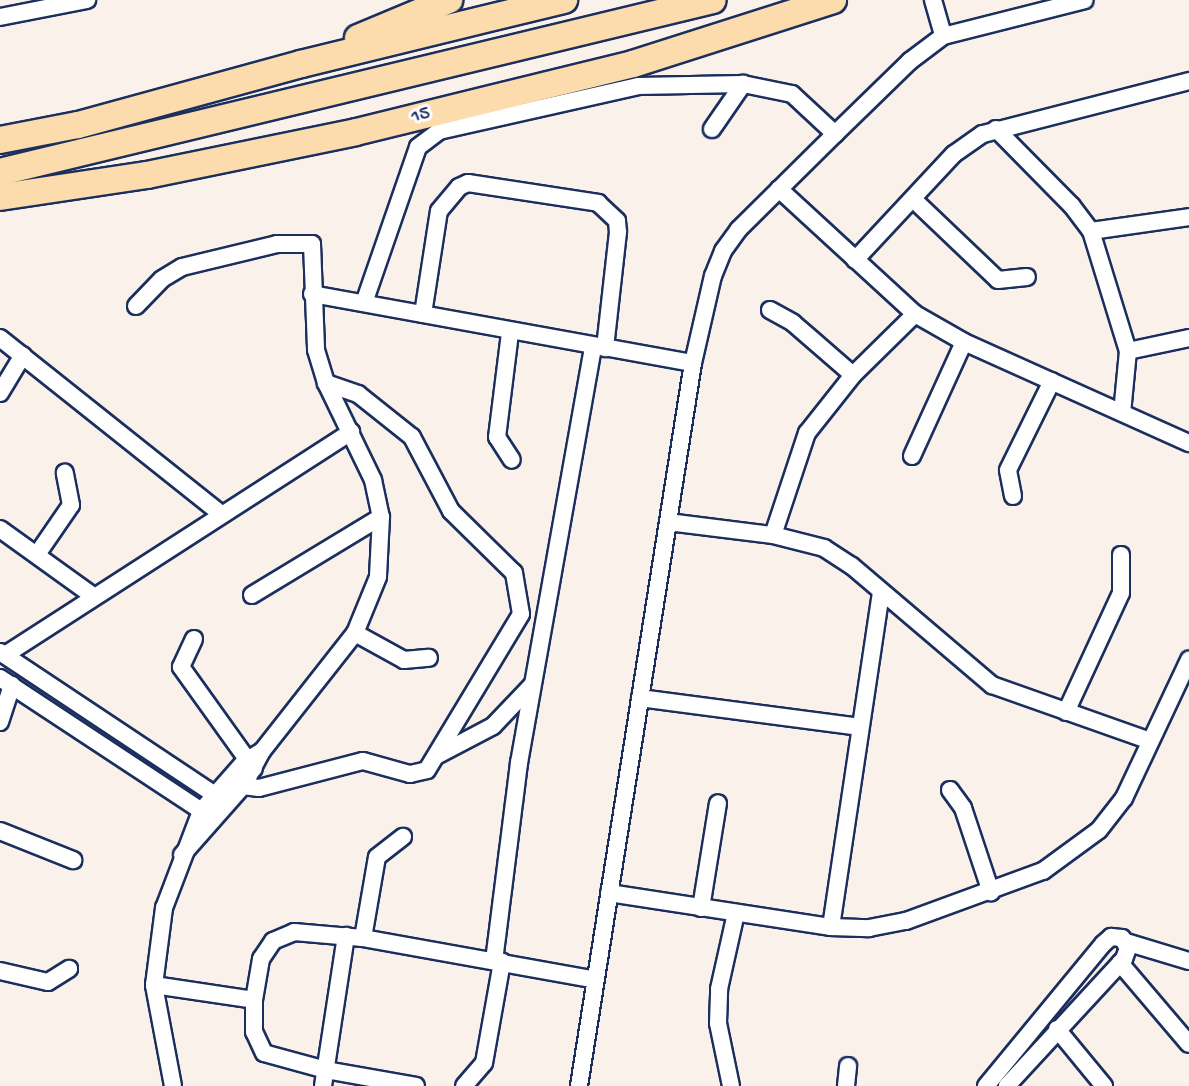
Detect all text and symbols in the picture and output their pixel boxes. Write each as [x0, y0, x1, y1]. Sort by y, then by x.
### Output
street label: 15 [409, 102, 433, 130]

